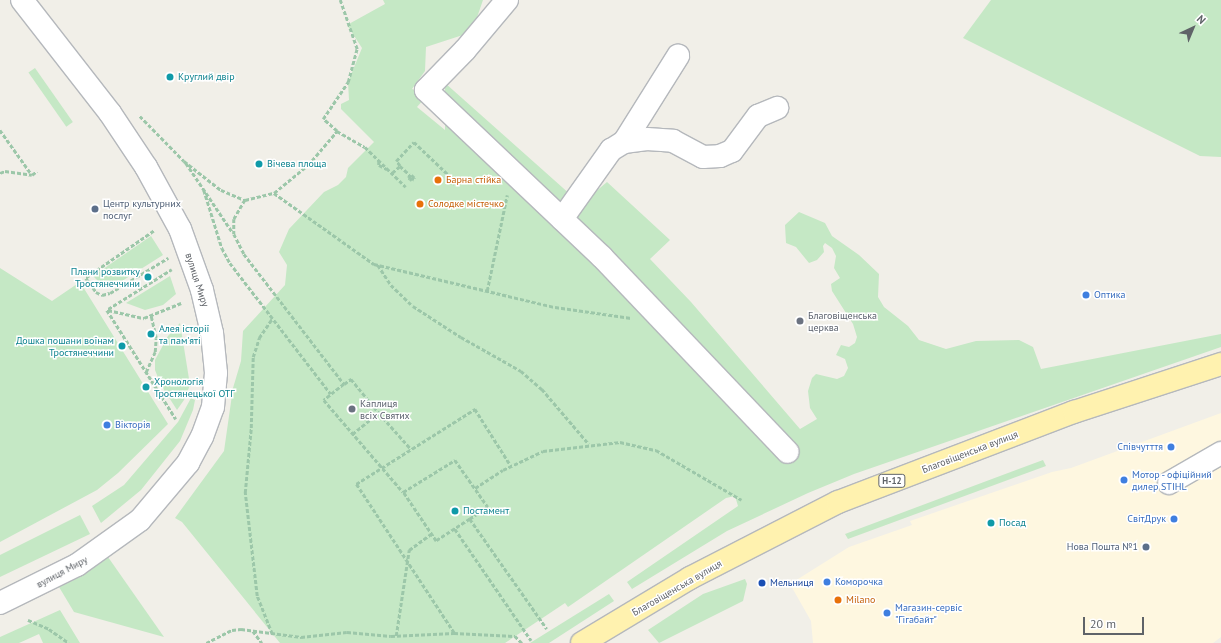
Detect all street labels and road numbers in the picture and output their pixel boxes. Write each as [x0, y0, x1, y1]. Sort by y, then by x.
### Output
street label: вулиця Миру [183, 251, 211, 309]
street label: Благовіщенська вулиця [920, 428, 1020, 476]
road number: Н-12 [878, 474, 906, 488]
street label: вулиця Миру [34, 554, 90, 590]
street label: Благовіщенська вулиця [630, 557, 724, 619]

